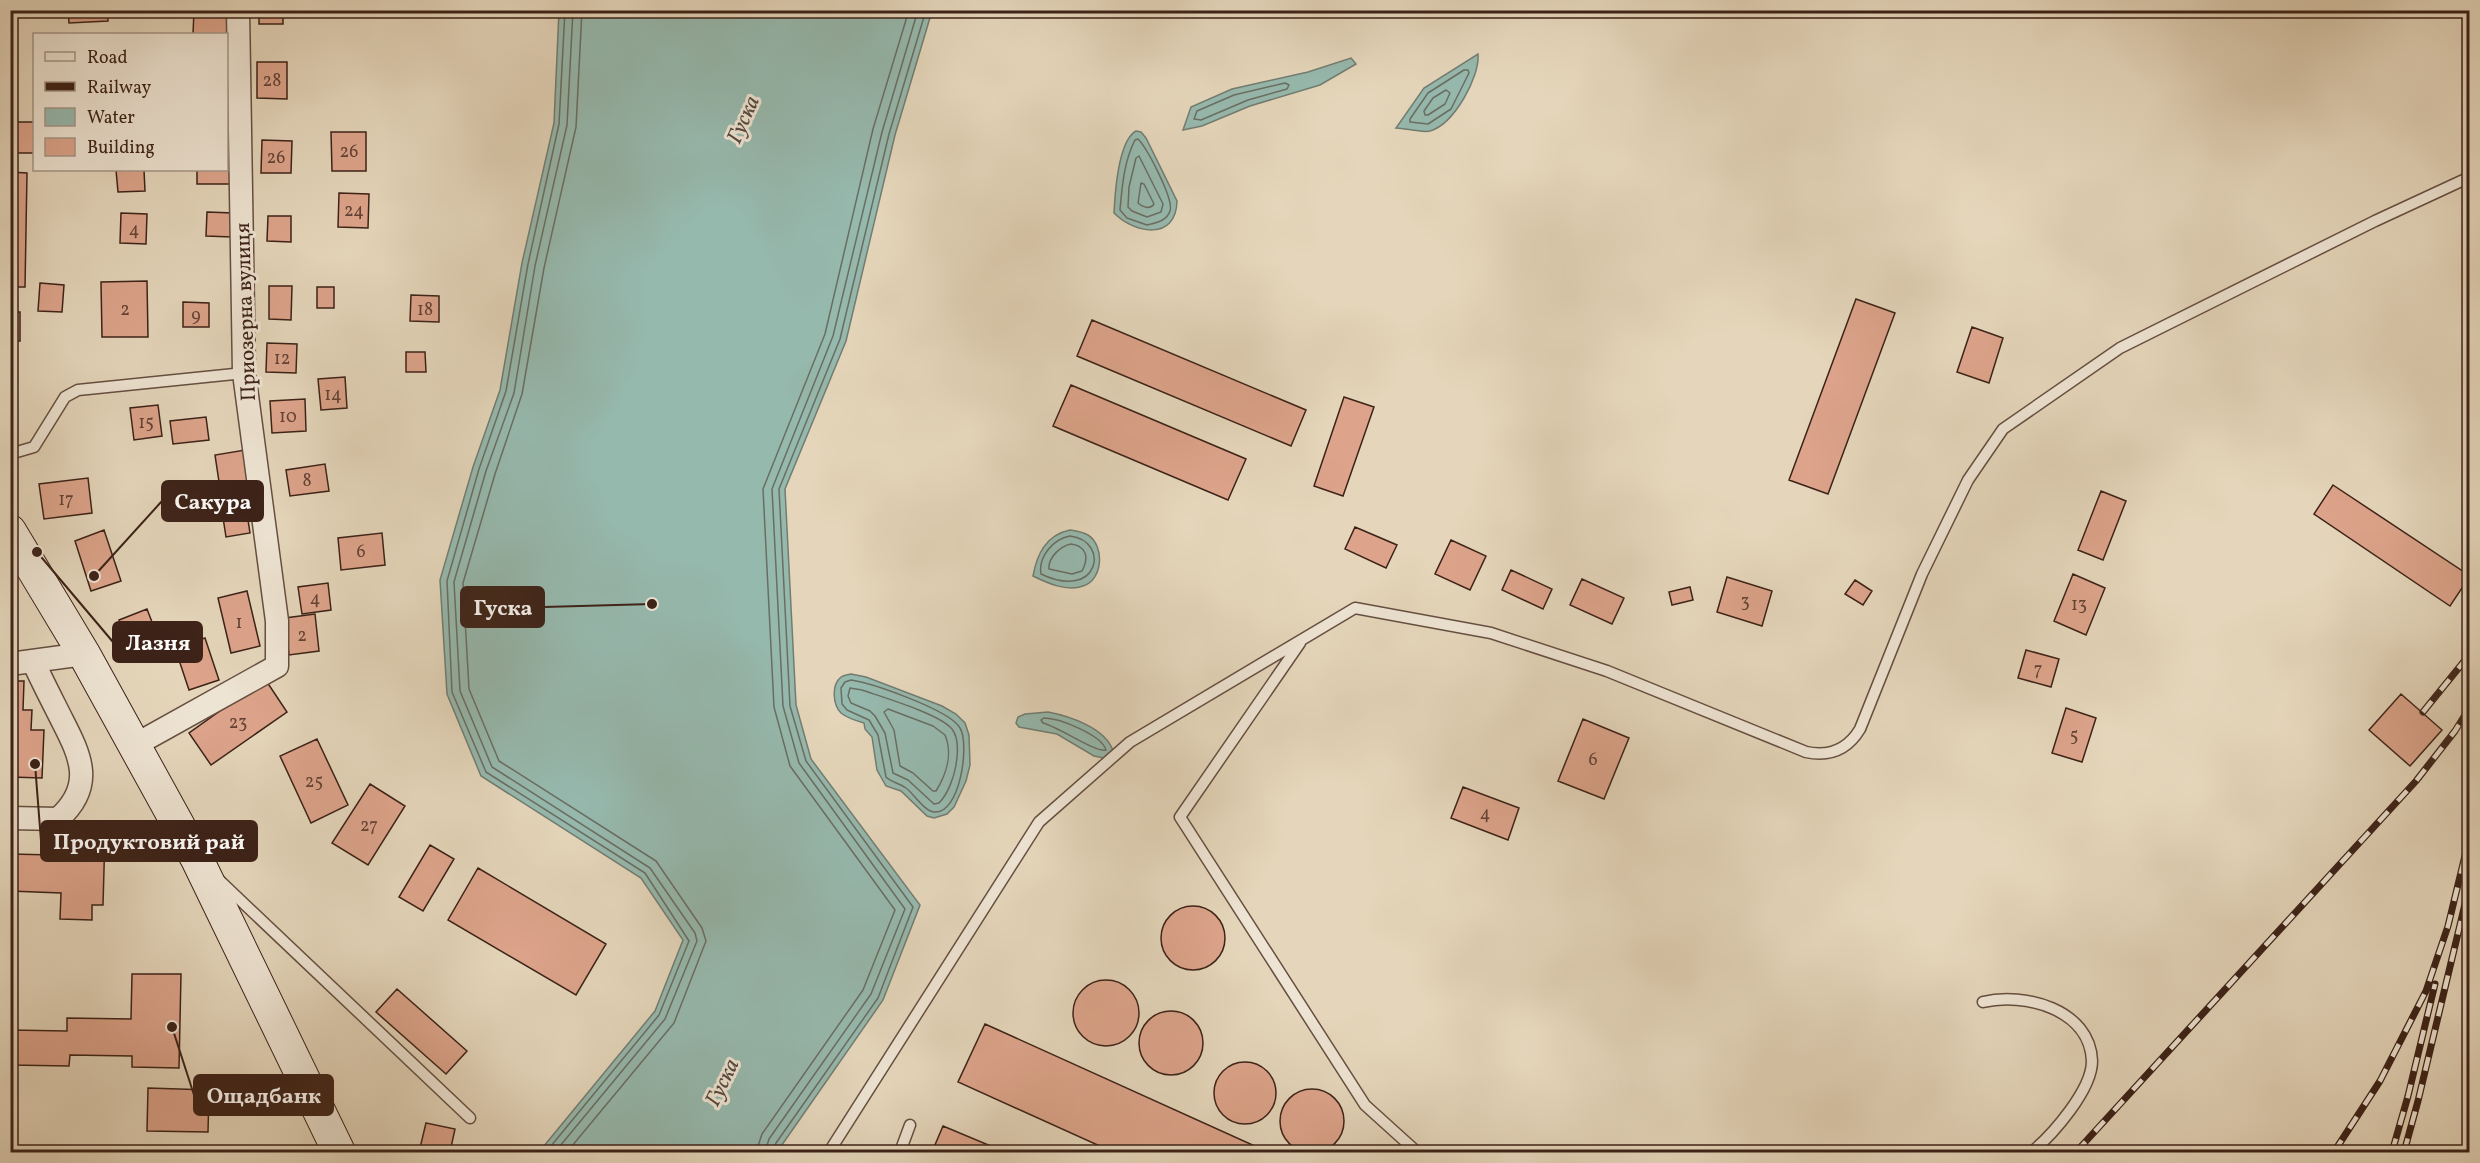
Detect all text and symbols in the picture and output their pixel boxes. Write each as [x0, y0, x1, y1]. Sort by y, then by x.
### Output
legend [33, 33, 228, 171]
text: Road [87, 46, 128, 71]
house number: 28 [263, 69, 281, 94]
text: Railway [87, 76, 151, 101]
water label: Гуска [720, 91, 769, 149]
text: Water [87, 106, 135, 131]
text: Building [87, 136, 155, 161]
house number: 26 [340, 140, 358, 165]
house number: 26 [267, 146, 285, 171]
house number: 24 [344, 199, 364, 224]
house number: 4 [129, 218, 139, 243]
street label: Приозерна вулиця [229, 222, 264, 402]
house number: 2 [120, 298, 130, 323]
house number: 18 [417, 298, 433, 323]
house number: 9 [191, 304, 201, 329]
house number: 12 [274, 347, 290, 372]
house number: 14 [324, 383, 342, 408]
house number: 10 [279, 405, 297, 430]
house number: 15 [138, 411, 154, 436]
house number: 8 [302, 469, 312, 494]
callout: Сакура [162, 481, 263, 521]
house number: 17 [58, 488, 74, 513]
text: Сакура [174, 488, 252, 519]
house number: 6 [356, 540, 366, 565]
house number: 4 [310, 587, 320, 612]
callout: Гуска [461, 587, 544, 627]
house number: 3 [1740, 590, 1750, 615]
house number: 13 [2071, 593, 2087, 618]
text: Гуска [473, 594, 533, 625]
house number: 1 [236, 611, 242, 636]
callout: Лазня [113, 622, 202, 662]
house number: 2 [297, 624, 307, 649]
text: Лазня [126, 629, 190, 660]
house number: 7 [2034, 658, 2042, 683]
house number: 23 [229, 711, 247, 736]
house number: 5 [2070, 724, 2078, 749]
house number: 6 [1588, 748, 1598, 773]
house number: 25 [305, 770, 323, 795]
house number: 4 [1480, 802, 1490, 827]
house number: 27 [360, 814, 378, 839]
callout: Продуктовий рай [41, 821, 257, 861]
text: Продуктовий рай [53, 828, 245, 859]
water label: Гуска [698, 1054, 748, 1112]
callout: Ощадбанк [194, 1075, 333, 1115]
text: Ощадбанк [207, 1082, 321, 1113]

